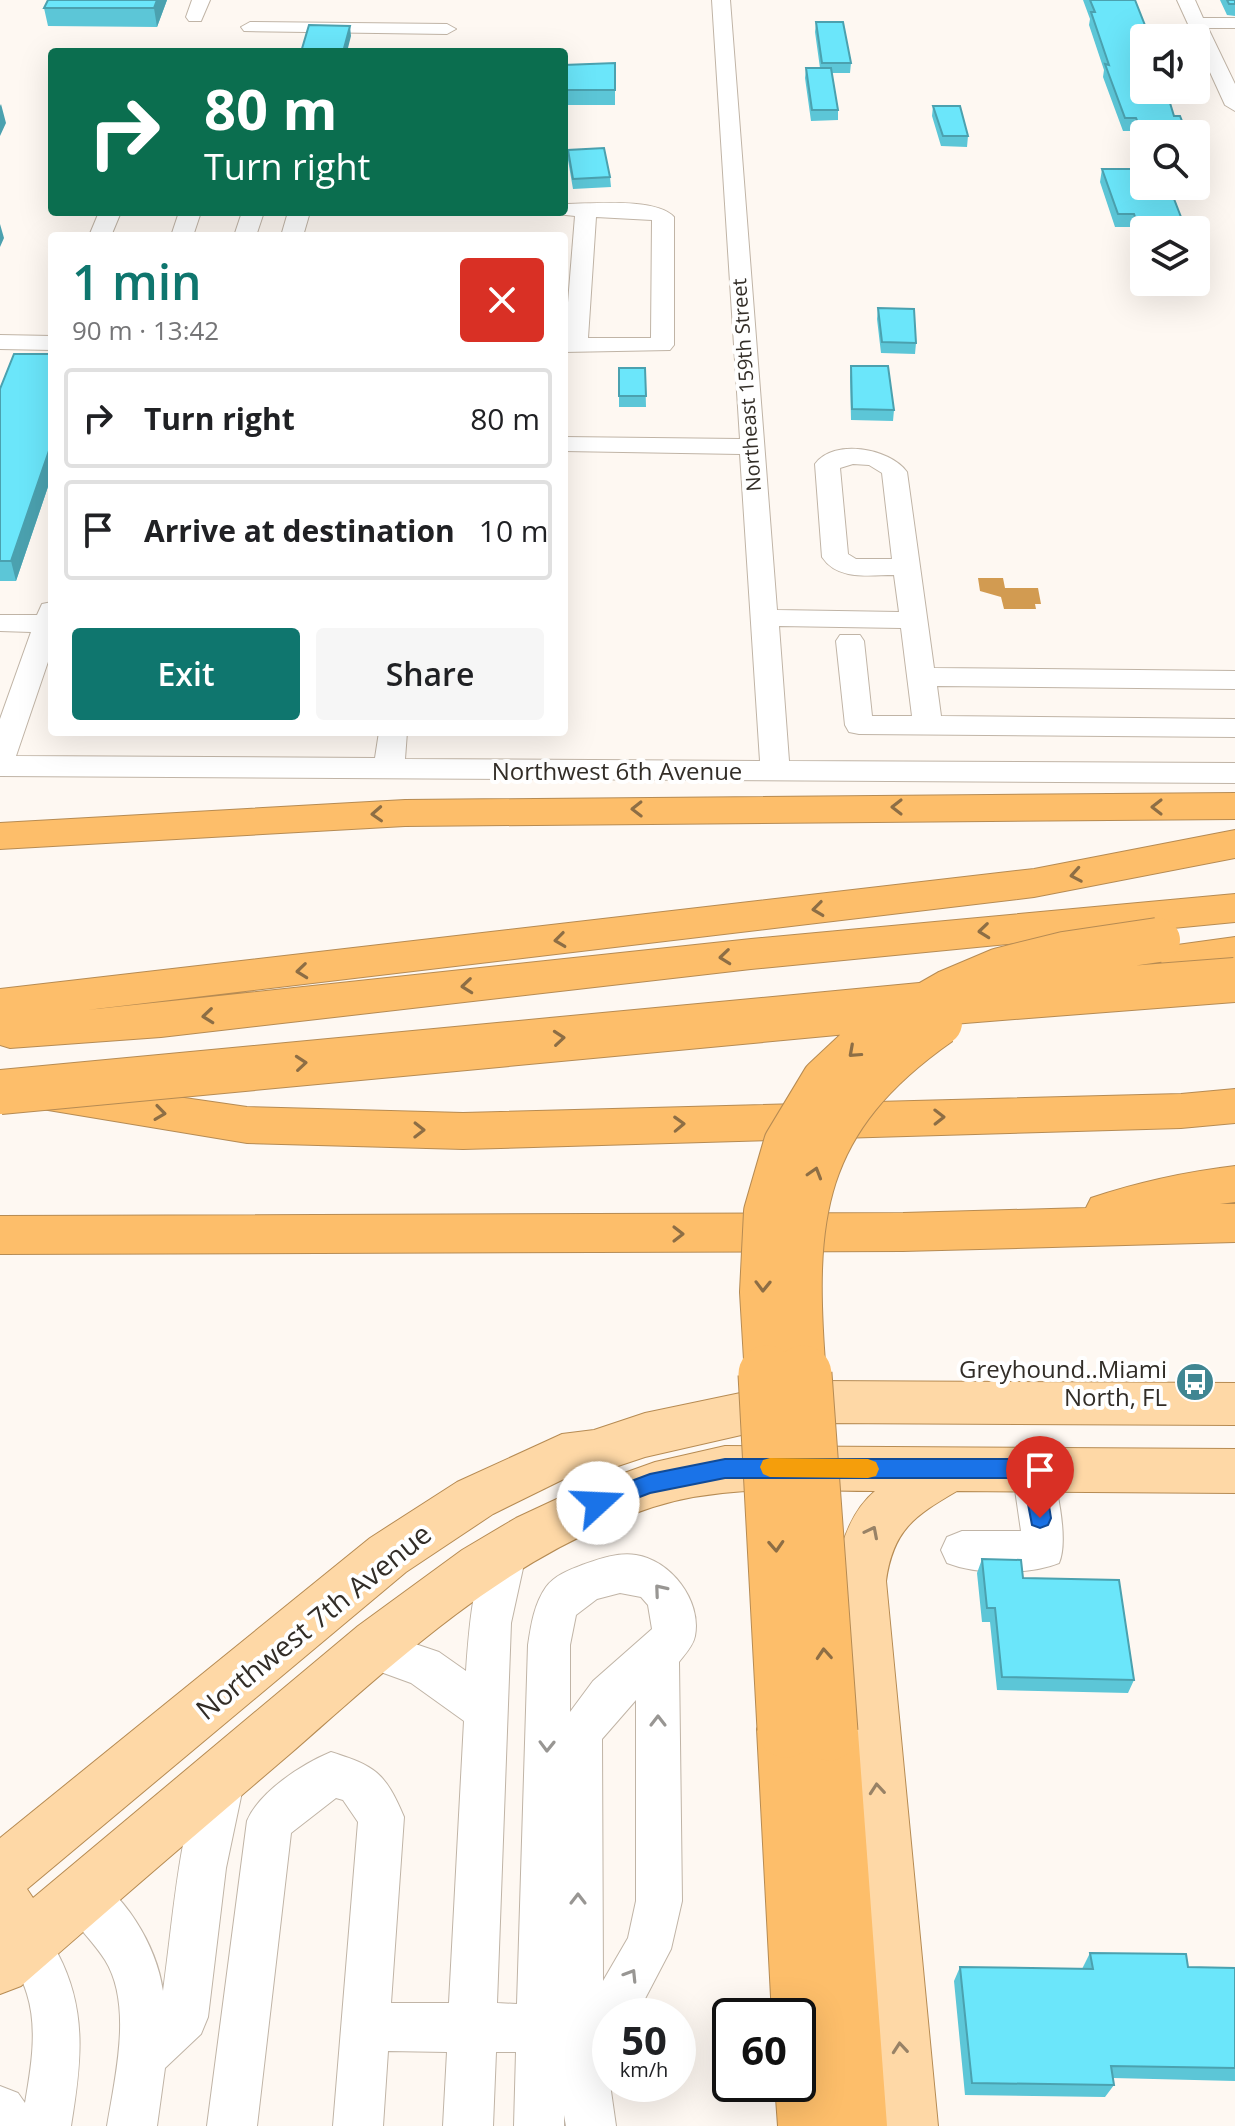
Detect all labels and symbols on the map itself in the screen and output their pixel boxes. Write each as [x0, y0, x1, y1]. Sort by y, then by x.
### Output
street label: Northeast 159th Street [725, 278, 767, 492]
street label: Northwest 6th Avenue [492, 754, 742, 787]
one-way arrow [890, 798, 903, 816]
one-way arrow [1150, 798, 1163, 816]
one-way arrow [630, 801, 643, 818]
one-way arrow [370, 806, 383, 823]
one-way arrow [1069, 865, 1083, 882]
one-way arrow [811, 900, 825, 917]
one-way arrow [977, 922, 990, 939]
one-way arrow [553, 932, 566, 949]
one-way arrow [718, 949, 731, 966]
one-way arrow [295, 962, 308, 979]
one-way arrow [460, 978, 473, 995]
one-way arrow [201, 1007, 214, 1024]
one-way arrow [553, 1030, 566, 1047]
one-way arrow [848, 1043, 863, 1057]
one-way arrow [294, 1054, 307, 1071]
one-way arrow [153, 1104, 167, 1121]
one-way arrow [933, 1109, 946, 1126]
one-way arrow [673, 1115, 686, 1132]
one-way arrow [413, 1121, 426, 1138]
one-way arrow [806, 1167, 822, 1180]
one-way arrow [672, 1225, 685, 1243]
one-way arrow [754, 1280, 772, 1293]
place label: Greyhound..Miami North, FL [959, 1352, 1167, 1413]
bus stop icon: Greyhound..Miami North, FL [1174, 1361, 1216, 1403]
pin [1006, 1436, 1074, 1518]
position arrow [556, 1461, 640, 1545]
street label: Northwest 7th Avenue [187, 1514, 439, 1728]
one-way arrow [862, 1526, 878, 1541]
one-way arrow [767, 1540, 784, 1553]
one-way arrow [655, 1584, 670, 1599]
one-way arrow [816, 1647, 833, 1660]
one-way arrow [649, 1714, 667, 1727]
one-way arrow [539, 1740, 556, 1753]
one-way arrow [869, 1782, 886, 1795]
one-way arrow [569, 1892, 586, 1905]
one-way arrow [622, 1969, 637, 1984]
speed limit sign: 60 [712, 1998, 816, 2102]
one-way arrow [892, 2041, 909, 2054]

